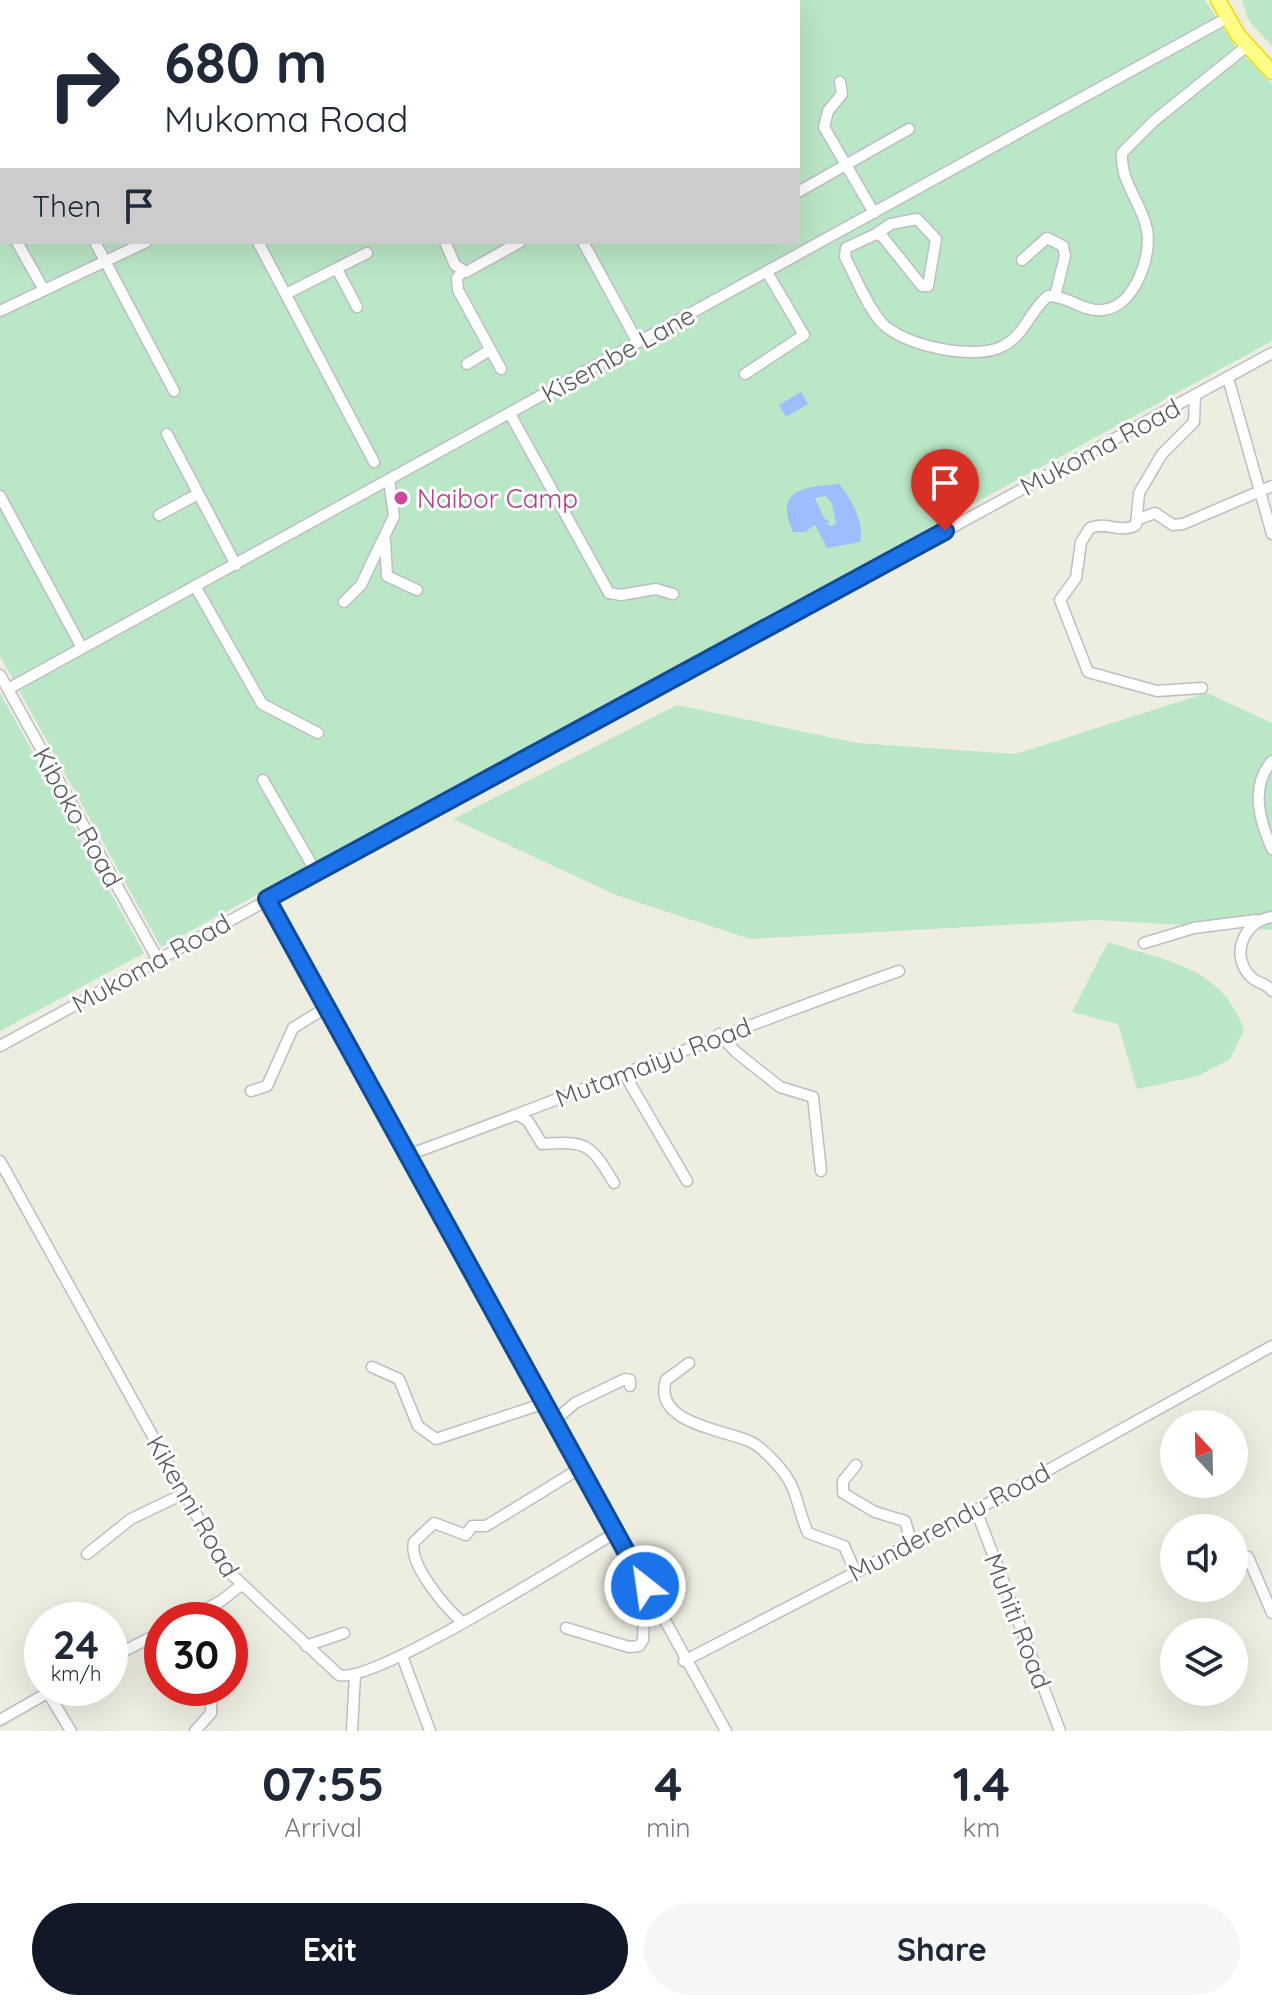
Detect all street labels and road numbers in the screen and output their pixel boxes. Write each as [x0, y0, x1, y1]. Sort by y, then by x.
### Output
street label: Kisembe Lane [535, 298, 701, 410]
street label: Mukoma Road [1014, 391, 1186, 503]
street label: Kiboko Road [26, 741, 130, 893]
street label: Mukoma Road [66, 906, 236, 1020]
street label: Mutamaiyu Road [550, 1009, 756, 1115]
street label: Kikenni Road [139, 1429, 247, 1583]
street label: Munderendu Road [843, 1455, 1055, 1589]
street label: Muhiti Road [977, 1549, 1059, 1693]

